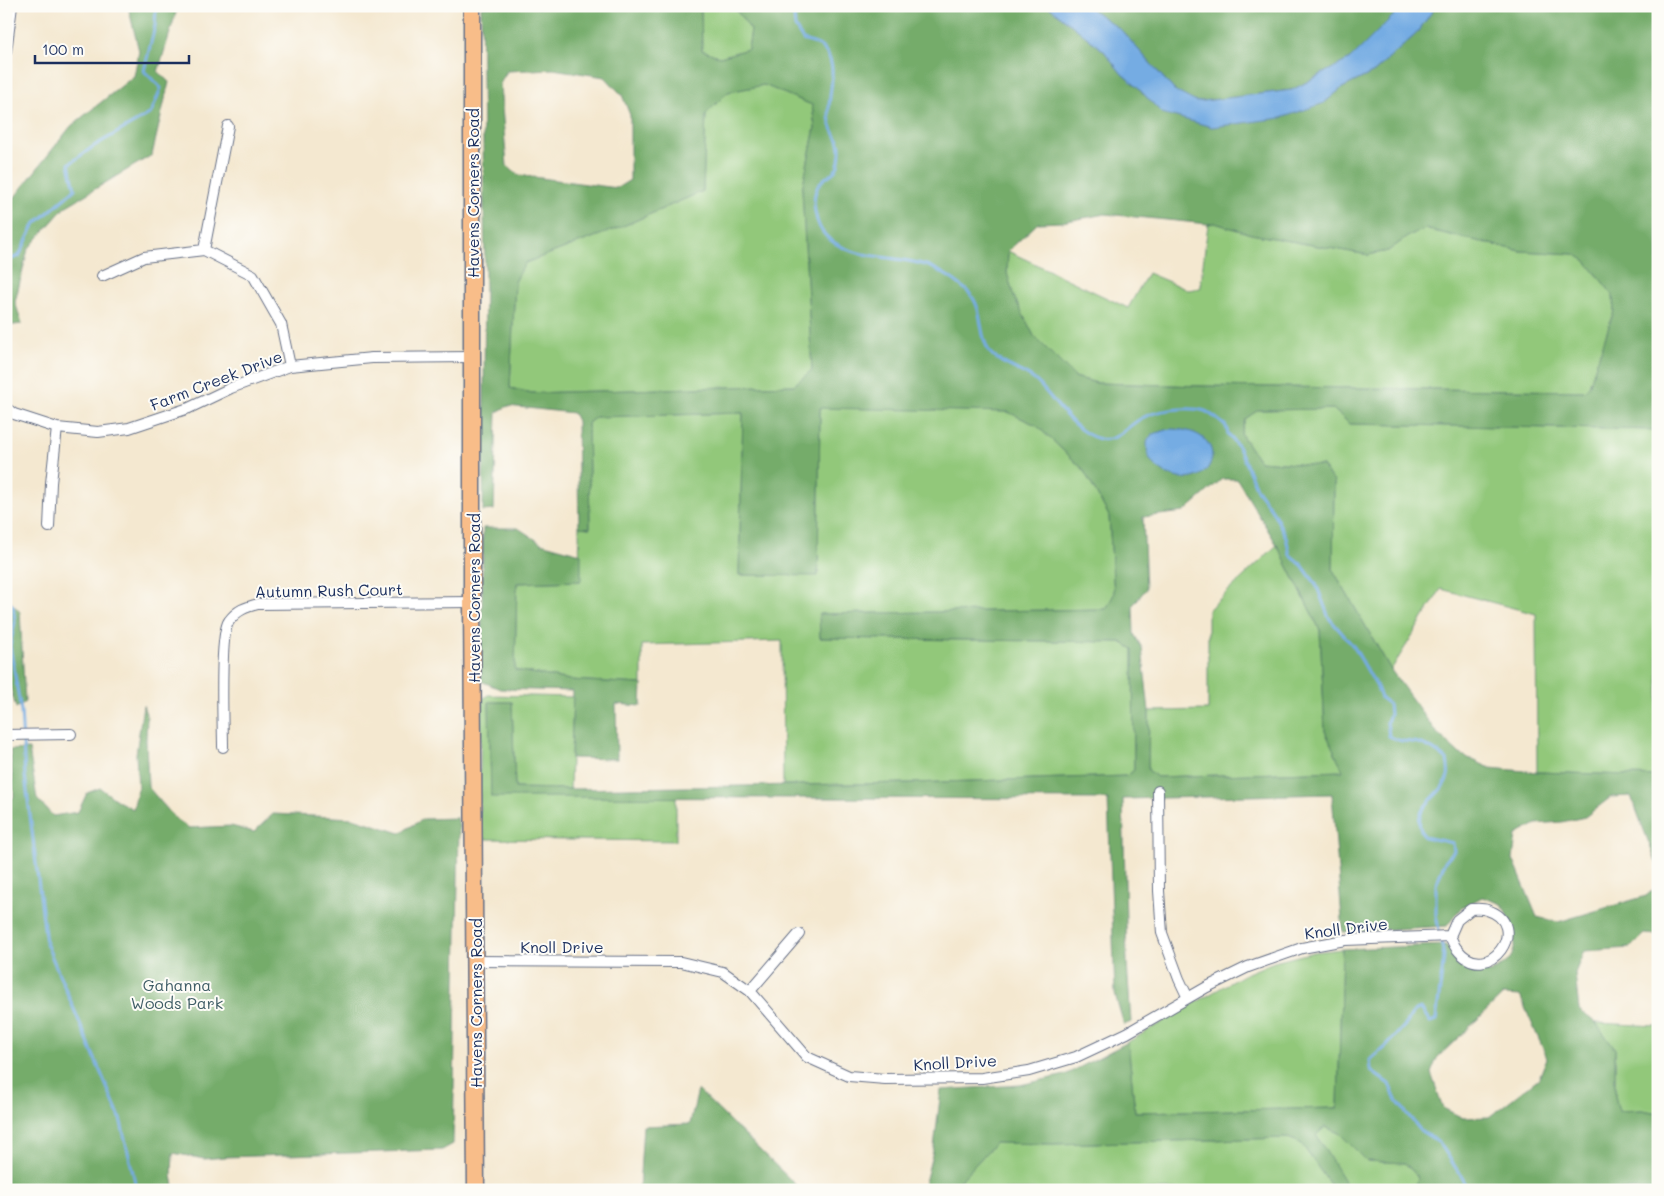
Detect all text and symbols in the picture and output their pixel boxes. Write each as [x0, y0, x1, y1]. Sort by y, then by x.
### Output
scale bar [35, 32, 189, 64]
text: 100 m [42, 39, 84, 59]
street label: Havens Corners Road [462, 108, 483, 278]
street label: Farm Creek Drive [147, 345, 285, 415]
street label: Havens Corners Road [463, 513, 484, 683]
street label: Autumn Rush Court [255, 578, 403, 602]
street label: Knoll Drive [1303, 912, 1389, 944]
street label: Havens Corners Road [465, 918, 486, 1088]
street label: Knoll Drive [520, 936, 604, 957]
park label: Gahanna Woods Park [131, 974, 223, 1013]
street label: Knoll Drive [913, 1049, 997, 1075]

